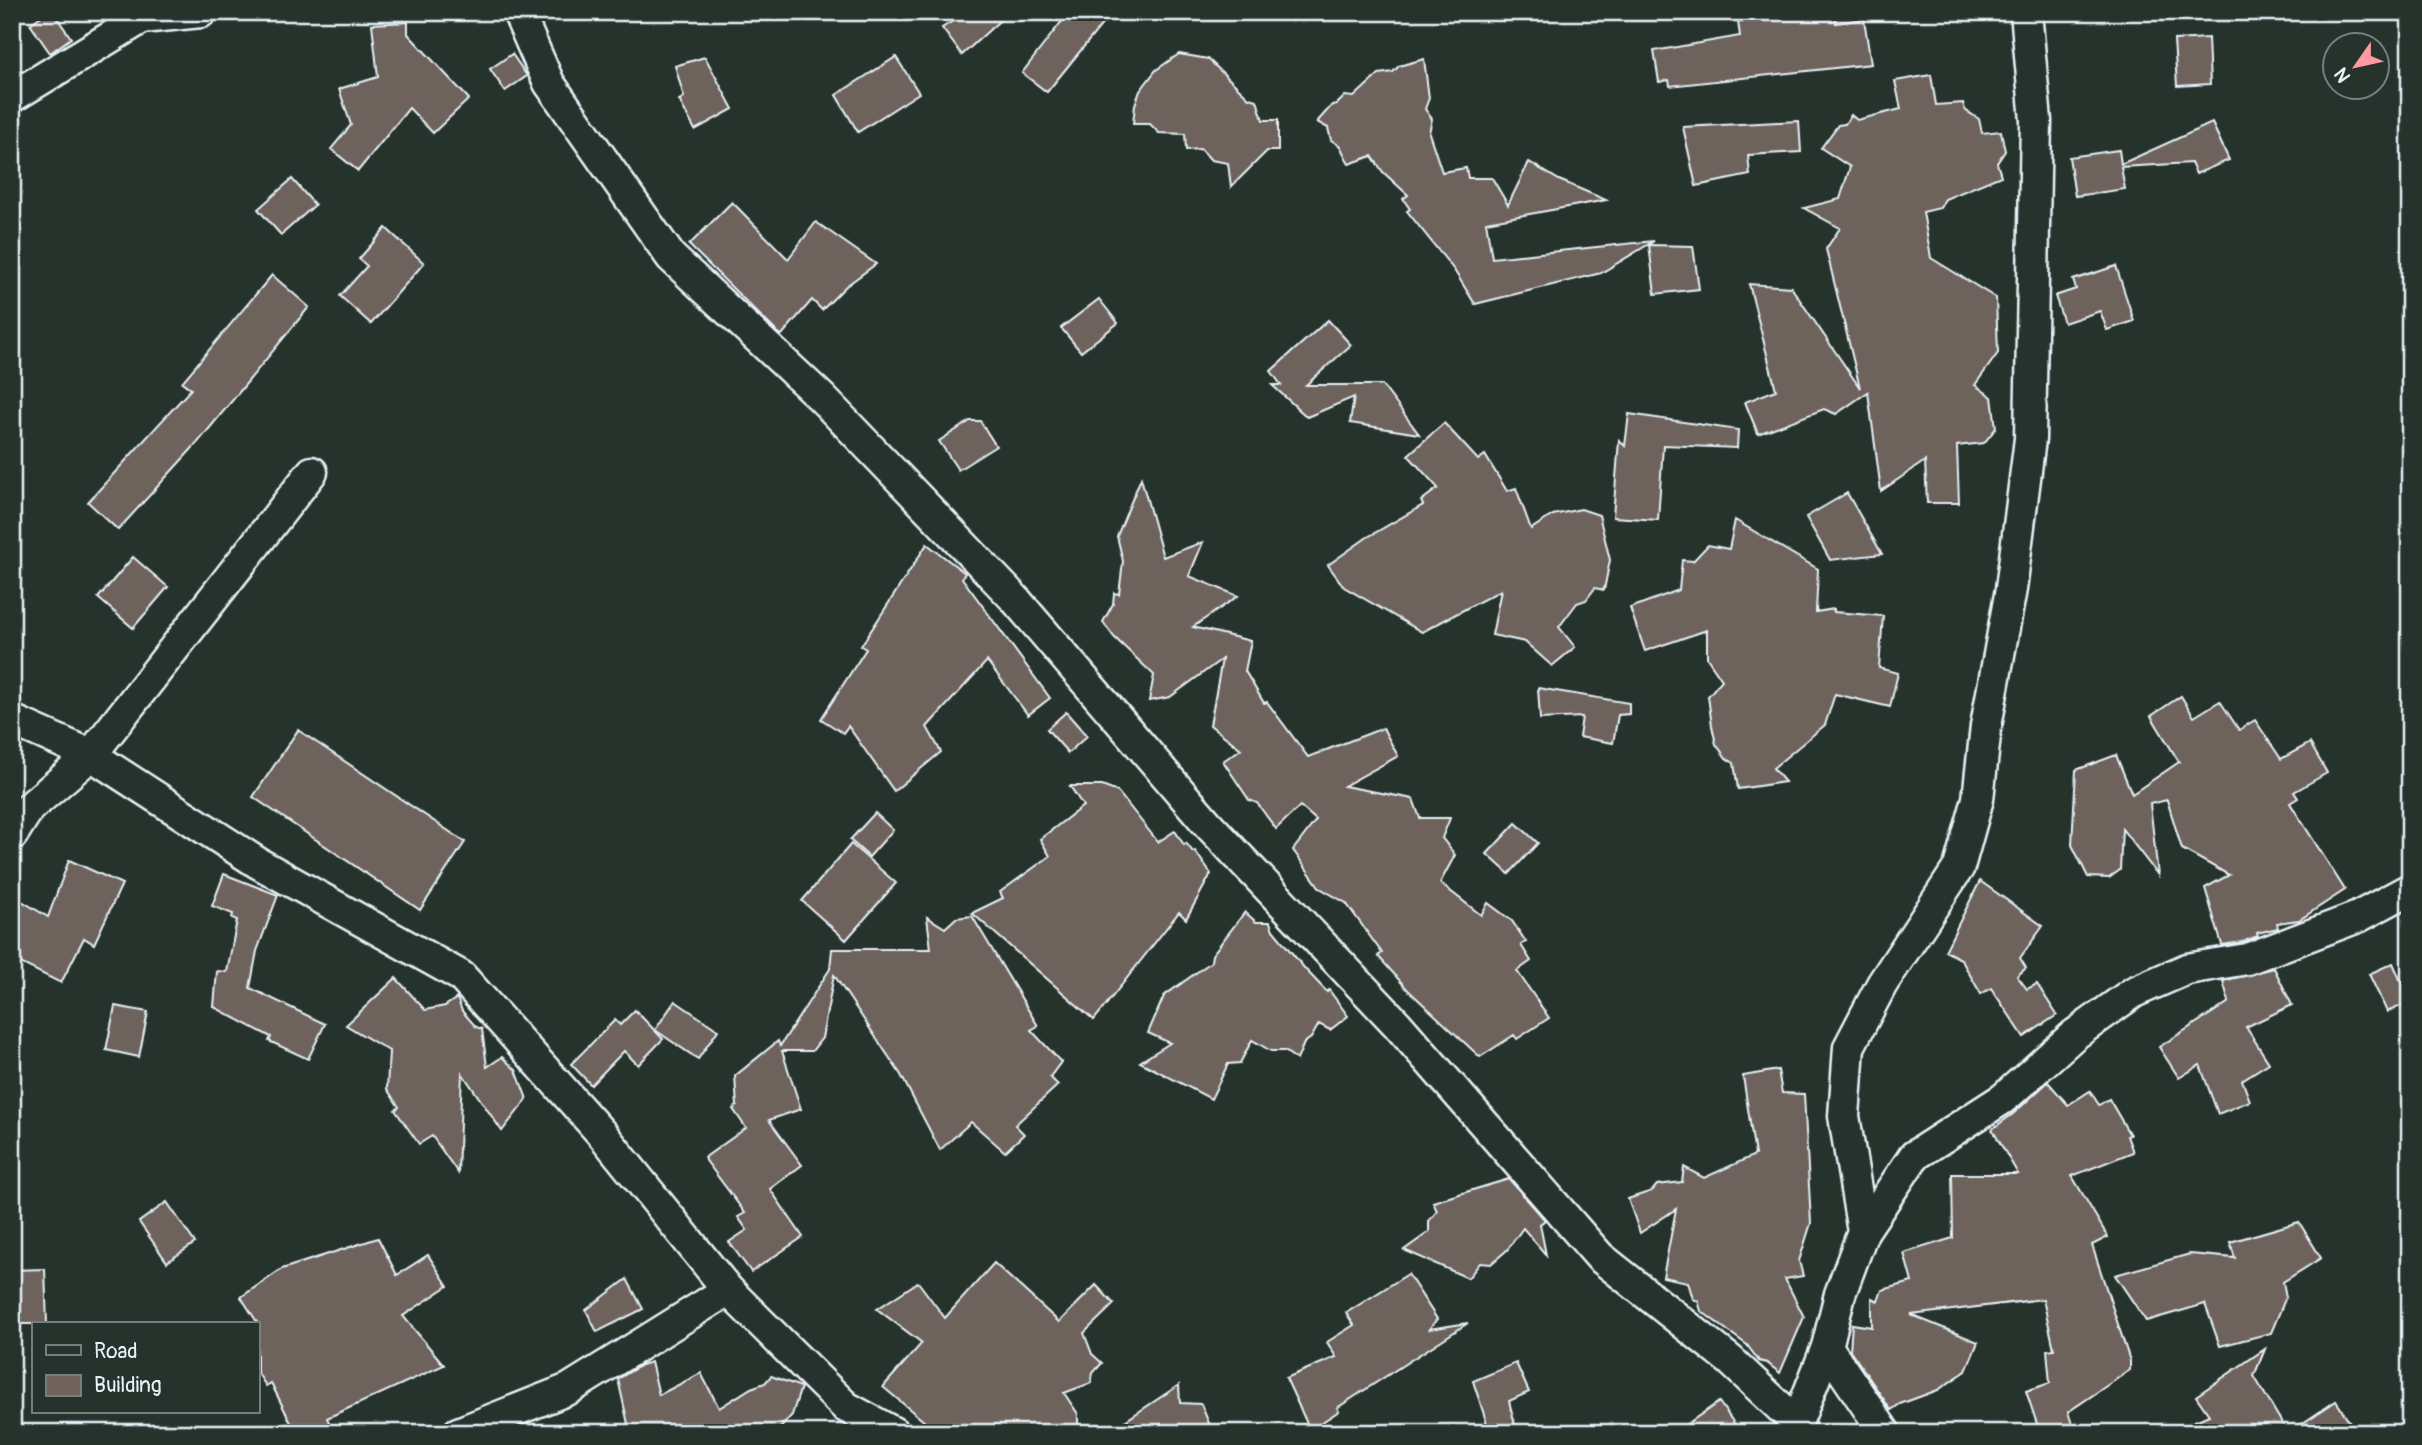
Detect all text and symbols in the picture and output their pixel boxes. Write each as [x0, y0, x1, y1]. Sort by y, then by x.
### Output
north arrow [2320, 32, 2390, 102]
text: N [2329, 63, 2356, 87]
legend [32, 1322, 259, 1414]
text: Road [94, 1338, 138, 1365]
text: Building [94, 1372, 161, 1399]

